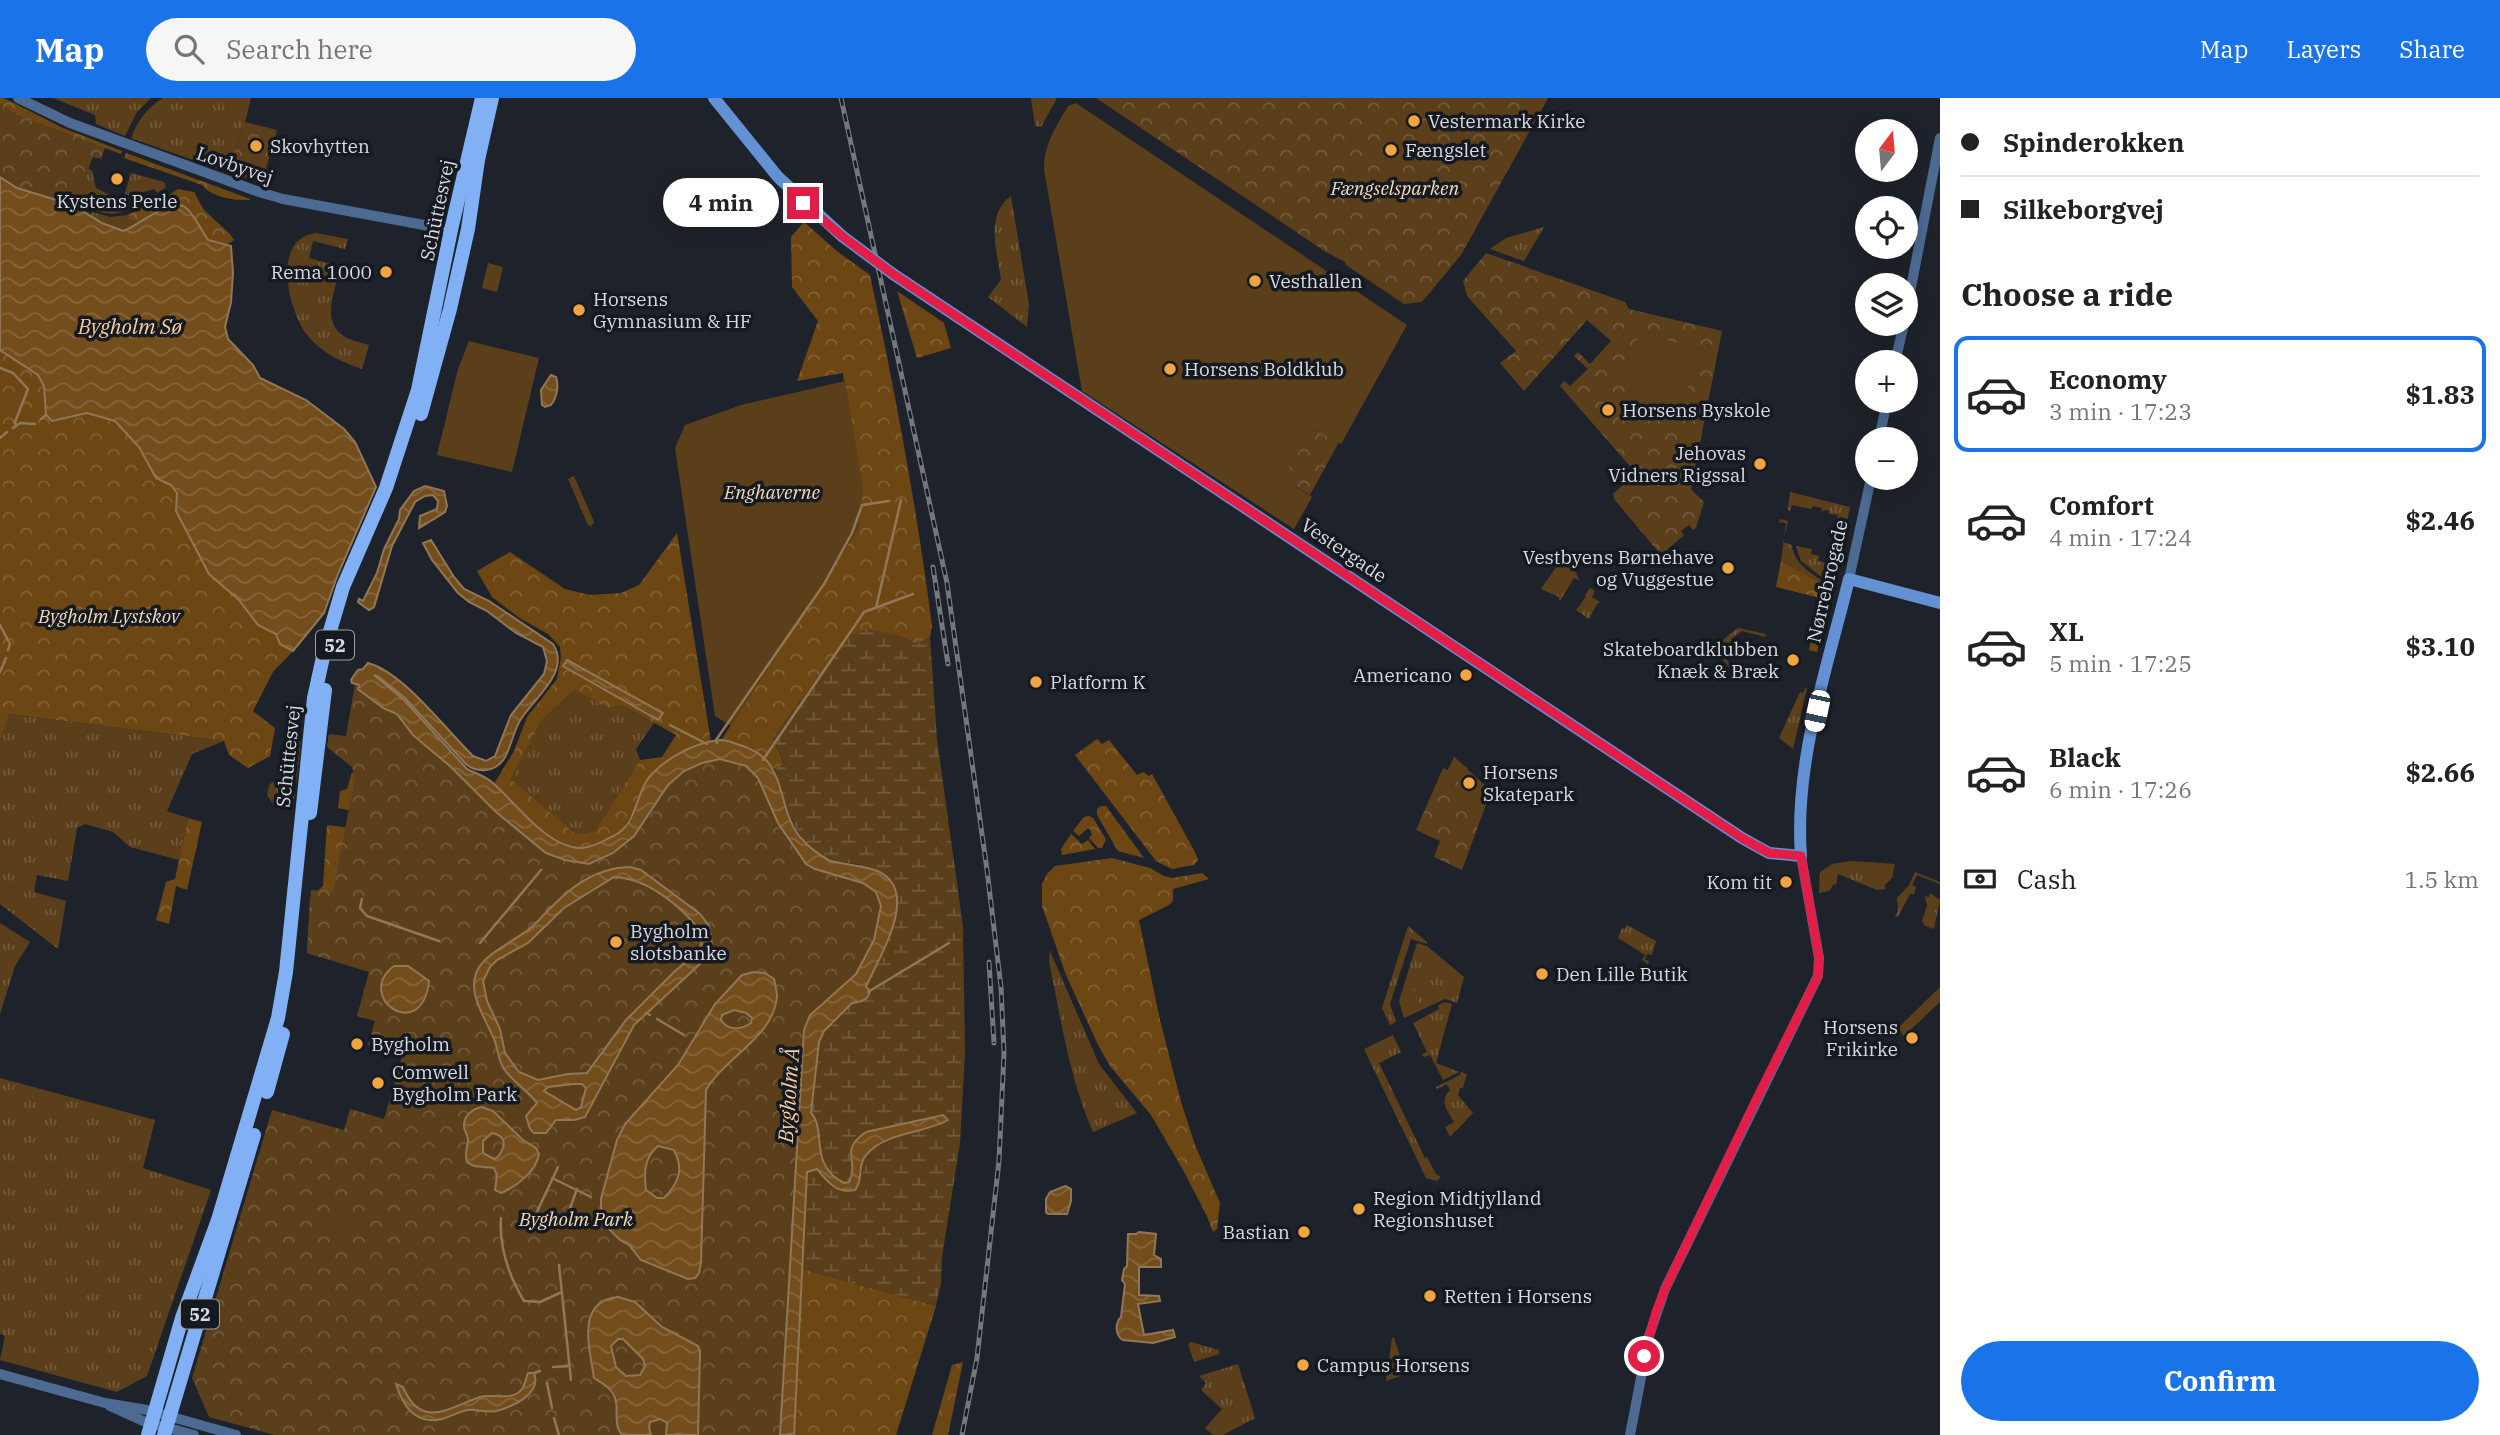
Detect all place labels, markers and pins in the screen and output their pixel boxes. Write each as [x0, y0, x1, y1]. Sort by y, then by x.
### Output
place label: Vestermark Kirke [1428, 109, 1585, 133]
marker: Vestermark Kirke [1406, 113, 1422, 129]
place label: Skovhytten [270, 134, 370, 158]
marker: Skovhytten [248, 138, 264, 154]
place label: Fængslet [1405, 138, 1486, 162]
marker: Fængslet [1383, 142, 1399, 158]
marker: Kystens Perle [109, 171, 125, 187]
place label: Kystens Perle [57, 189, 177, 213]
place label: Rema 1000 [271, 260, 372, 284]
marker: Rema 1000 [378, 264, 394, 280]
place label: Vesthallen [1269, 269, 1363, 293]
marker: Vesthallen [1247, 273, 1263, 289]
place label: Horsens Gymnasium & HF [593, 287, 752, 333]
marker: Horsens Gymnasium & HF [571, 302, 587, 318]
place label: Horsens Boldklub [1184, 357, 1344, 381]
marker: Horsens Boldklub [1162, 361, 1178, 377]
place label: Horsens Byskole [1622, 398, 1771, 422]
marker: Horsens Byskole [1600, 402, 1616, 418]
place label: Jehovas Vidners Rigssal [1608, 441, 1746, 487]
marker: Jehovas Vidners Rigssal [1752, 456, 1768, 472]
place label: Vestbyens Børnehave og Vuggestue [1523, 545, 1714, 591]
marker: Vestbyens Børnehave og Vuggestue [1720, 560, 1736, 576]
place label: Skateboardklubben Knæk & Bræk [1603, 637, 1779, 683]
marker: Skateboardklubben Knæk & Bræk [1785, 652, 1801, 668]
place label: Americano [1353, 663, 1452, 687]
marker: Americano [1458, 667, 1474, 683]
place label: Platform K [1050, 670, 1146, 694]
marker: Platform K [1028, 674, 1044, 690]
place label: Horsens Skatepark [1483, 760, 1574, 806]
marker: Horsens Skatepark [1461, 775, 1477, 791]
place label: Kom tit [1706, 870, 1772, 894]
marker: Kom tit [1778, 874, 1794, 890]
place label: Bygholm slotsbanke [630, 919, 727, 965]
marker: Bygholm slotsbanke [608, 934, 624, 950]
place label: Den Lille Butik [1556, 962, 1688, 986]
marker: Den Lille Butik [1534, 966, 1550, 982]
place label: Horsens Frikirke [1823, 1015, 1898, 1061]
marker: Horsens Frikirke [1904, 1030, 1920, 1046]
place label: Bygholm [371, 1032, 450, 1056]
marker: Bygholm [349, 1036, 365, 1052]
place label: Comwell Bygholm Park [392, 1060, 517, 1106]
marker: Comwell Bygholm Park [370, 1075, 386, 1091]
place label: Region Midtjylland Regionshuset [1373, 1186, 1541, 1232]
marker: Region Midtjylland Regionshuset [1351, 1201, 1367, 1217]
place label: Bastian [1223, 1220, 1290, 1244]
marker: Bastian [1296, 1224, 1312, 1240]
place label: Retten i Horsens [1444, 1284, 1592, 1308]
marker: Retten i Horsens [1422, 1288, 1438, 1304]
place label: Campus Horsens [1317, 1353, 1470, 1377]
marker: Campus Horsens [1295, 1357, 1311, 1373]

